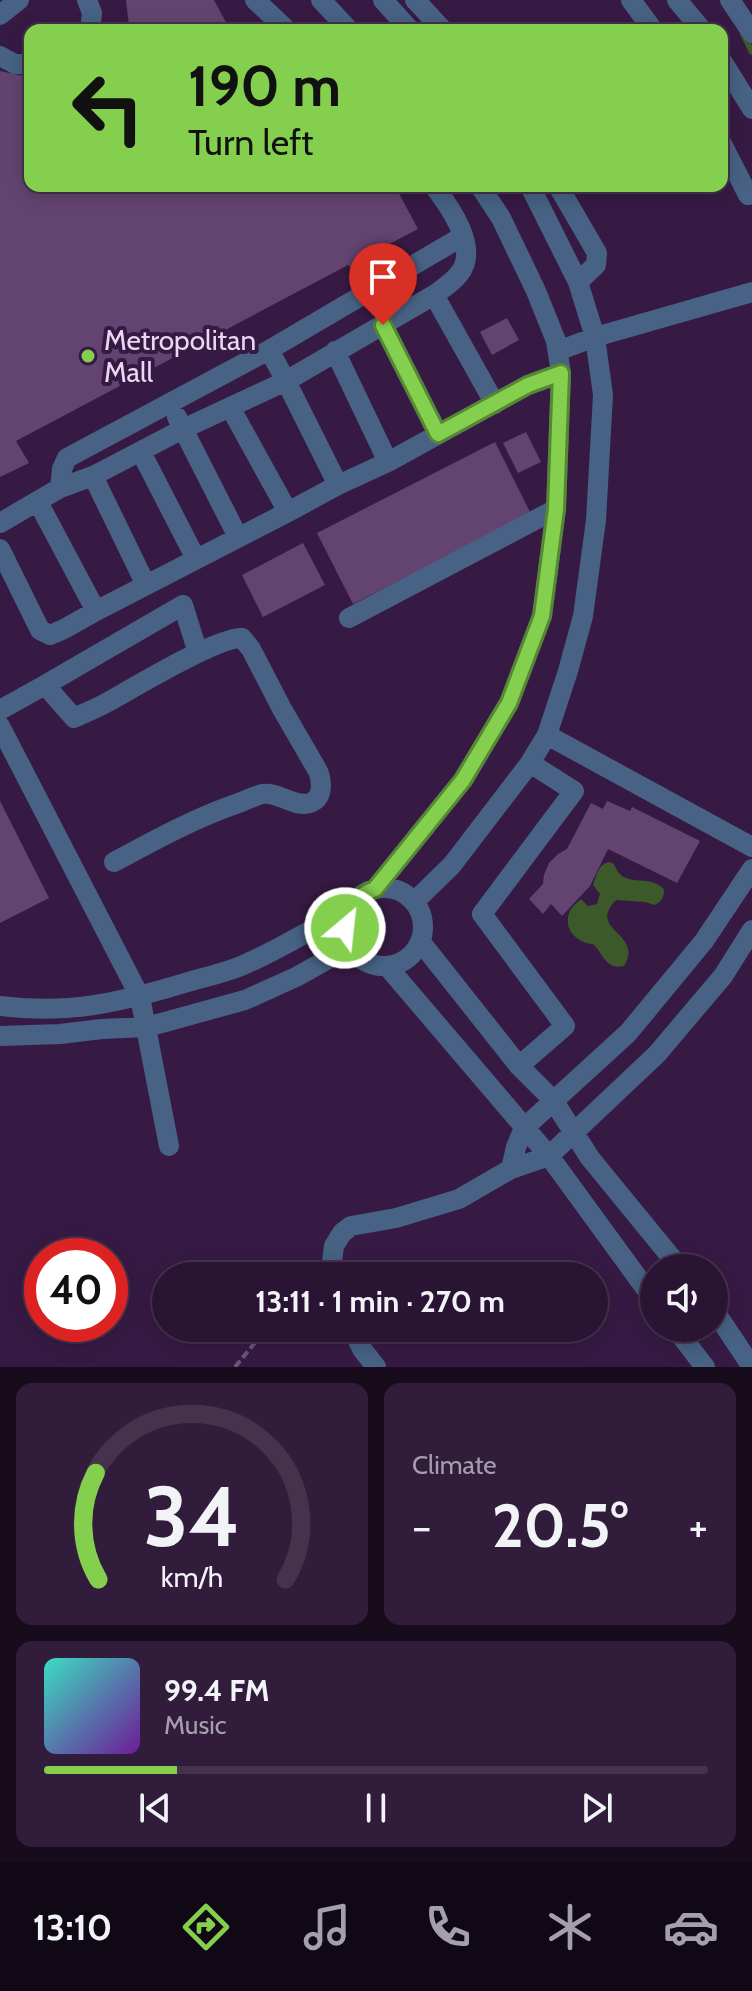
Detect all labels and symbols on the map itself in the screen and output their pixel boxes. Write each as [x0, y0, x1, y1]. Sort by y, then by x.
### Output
pin [349, 243, 417, 325]
place label: Metropolitan Mall [104, 323, 256, 389]
marker: Metropolitan Mall [79, 347, 97, 365]
position arrow [303, 886, 387, 970]
speed limit sign: 40 [24, 1238, 128, 1342]

